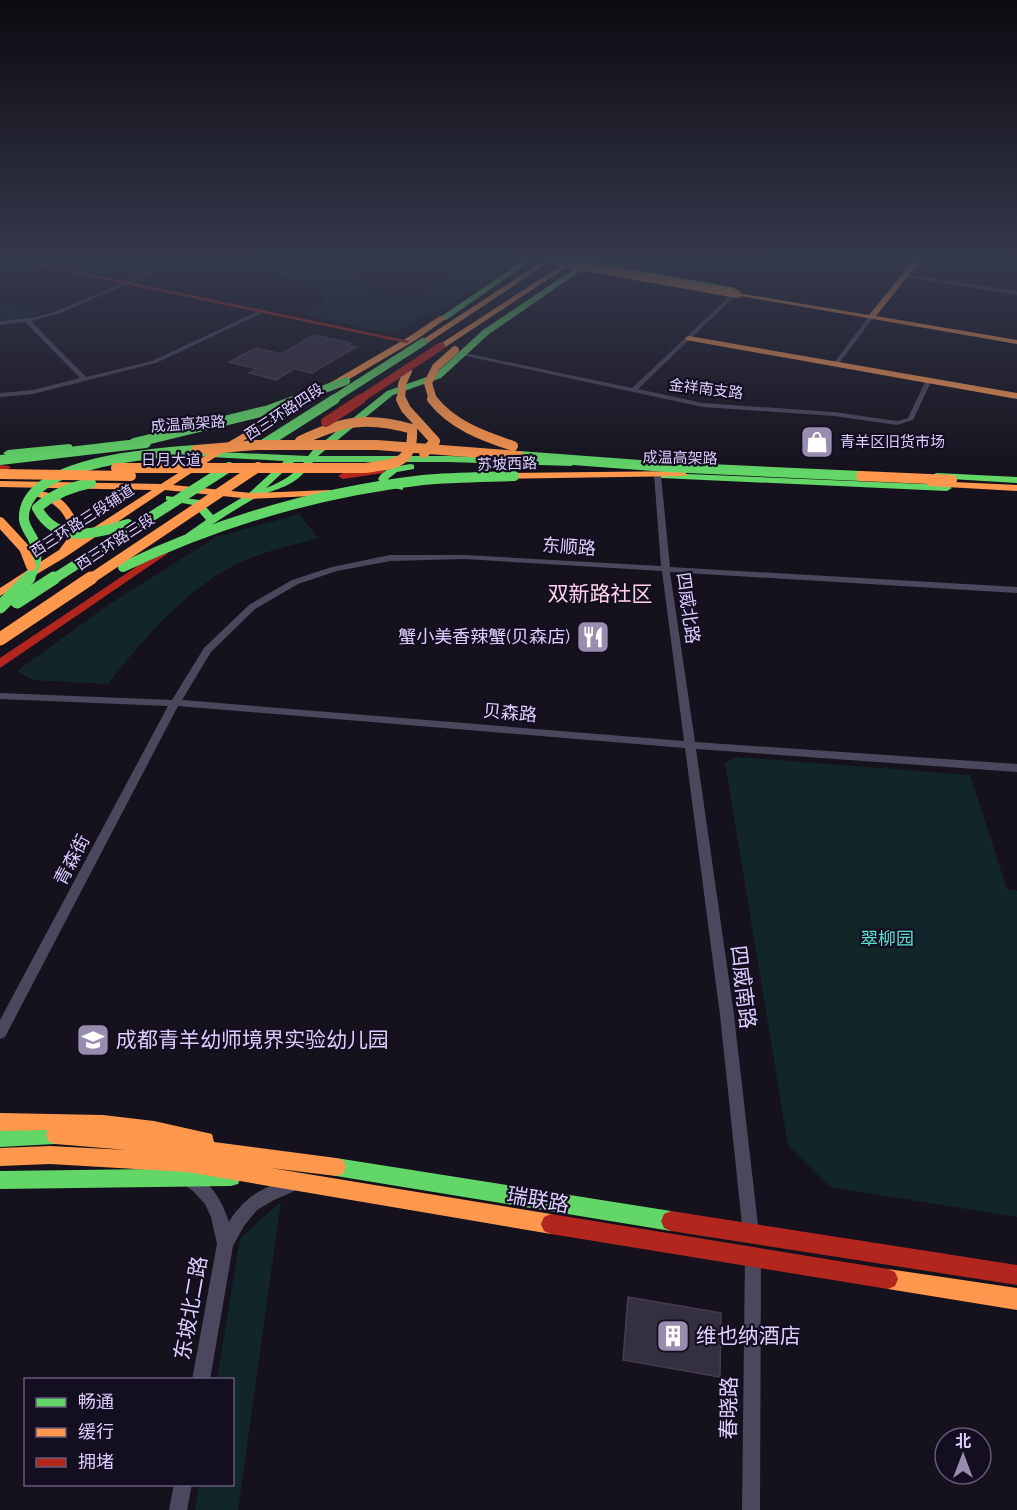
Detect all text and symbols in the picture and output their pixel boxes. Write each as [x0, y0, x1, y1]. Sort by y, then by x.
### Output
street label: 金祥南支路 [668, 375, 744, 403]
street label: 西三环路四段 [241, 380, 327, 444]
street label: 成温高架路 [150, 412, 226, 436]
shop icon: 青羊区旧货市场 [799, 424, 835, 460]
place label: 青羊区旧货市场 [840, 433, 945, 451]
street label: 成温高架路 [642, 448, 718, 468]
street label: 日月大道 [141, 451, 201, 469]
street label: 苏坡西路 [477, 454, 537, 474]
street label: 西三环路三段辅道 [27, 481, 137, 561]
street label: 西三环路三段 [72, 510, 158, 574]
street label: 东顺路 [541, 534, 597, 559]
street label: 四威北路 [673, 571, 704, 645]
district label: 双新路社区 [548, 581, 653, 606]
restaurant icon: 蟹小美香辣蟹(贝森店) [575, 619, 611, 655]
place label: 蟹小美香辣蟹(贝森店) [398, 626, 570, 647]
street label: 贝森路 [482, 700, 538, 725]
street label: 青森街 [50, 831, 94, 889]
park label: 翠柳园 [860, 928, 914, 949]
street label: 四威南路 [726, 944, 761, 1030]
school or university icon: 成都青羊幼师境界实验幼儿园 [75, 1022, 111, 1058]
place label: 成都青羊幼师境界实验幼儿园 [116, 1027, 389, 1052]
street label: 瑞联路 [505, 1182, 571, 1217]
street label: 东坡北二路 [169, 1254, 212, 1362]
building icon: 维也纳酒店 [655, 1318, 691, 1354]
place label: 维也纳酒店 [696, 1323, 801, 1348]
street label: 春晓路 [715, 1376, 742, 1440]
legend [24, 1378, 234, 1486]
text: 畅通 [78, 1391, 114, 1412]
text: 缓行 [78, 1421, 114, 1442]
north arrow [933, 1426, 993, 1486]
text: 北 [955, 1432, 971, 1451]
text: 拥堵 [78, 1451, 114, 1472]

